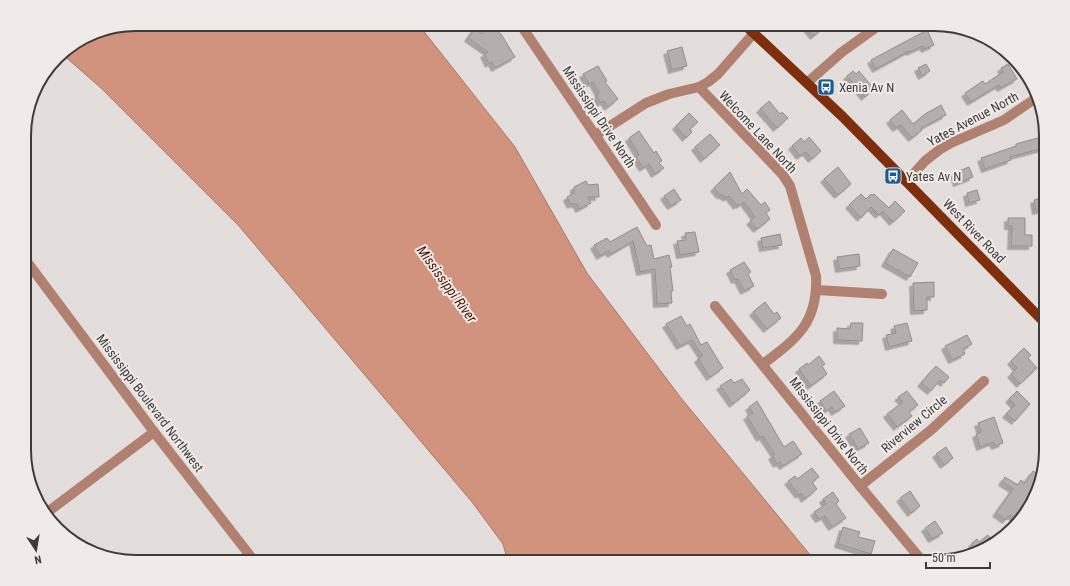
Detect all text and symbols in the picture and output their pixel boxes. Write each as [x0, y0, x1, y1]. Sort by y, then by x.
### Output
street label: Mississippi Drive North [559, 63, 639, 171]
bus stop icon: Xenia Av N [816, 77, 836, 97]
place label: Xenia Av N [839, 80, 894, 95]
street label: Welcome Lane North [716, 88, 800, 176]
street label: Yates Avenue North [925, 89, 1021, 149]
bus stop icon: Yates Av N [883, 166, 903, 186]
place label: Yates Av N [906, 169, 961, 184]
street label: West River Road [940, 196, 1008, 266]
water label: Mississippi River [414, 243, 481, 326]
street label: Mississippi Boulevard Northwest [93, 331, 207, 475]
street label: Mississippi Drive North [786, 374, 872, 478]
street label: Riverview Circle [878, 392, 950, 456]
north arrow [16, 530, 56, 570]
scale bar [926, 544, 990, 570]
text: 50 m [932, 551, 956, 565]
text: N [33, 552, 43, 566]

